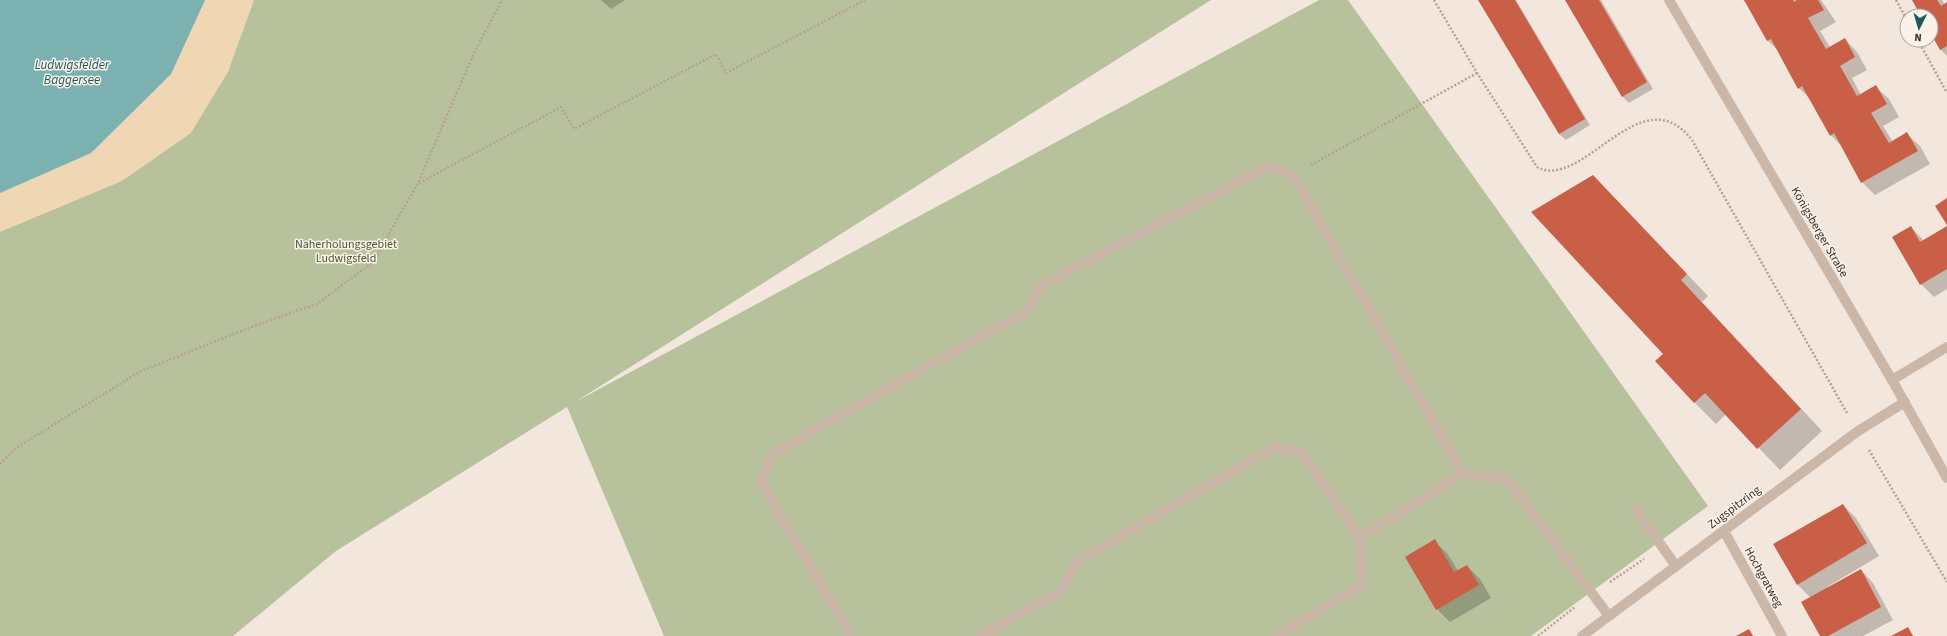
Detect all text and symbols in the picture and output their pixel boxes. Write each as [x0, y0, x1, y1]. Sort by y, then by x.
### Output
north arrow [1899, 8, 1939, 48]
text: N [1914, 30, 1922, 45]
water label: Ludwigsfelder Baggersee [35, 56, 110, 89]
street label: Königsberger Straße [1787, 184, 1852, 281]
park label: Naherholungsgebiet Ludwigsfeld [295, 236, 397, 267]
street label: Zugspitzring [1704, 482, 1764, 533]
street label: Hochgratweg [1740, 544, 1787, 611]

